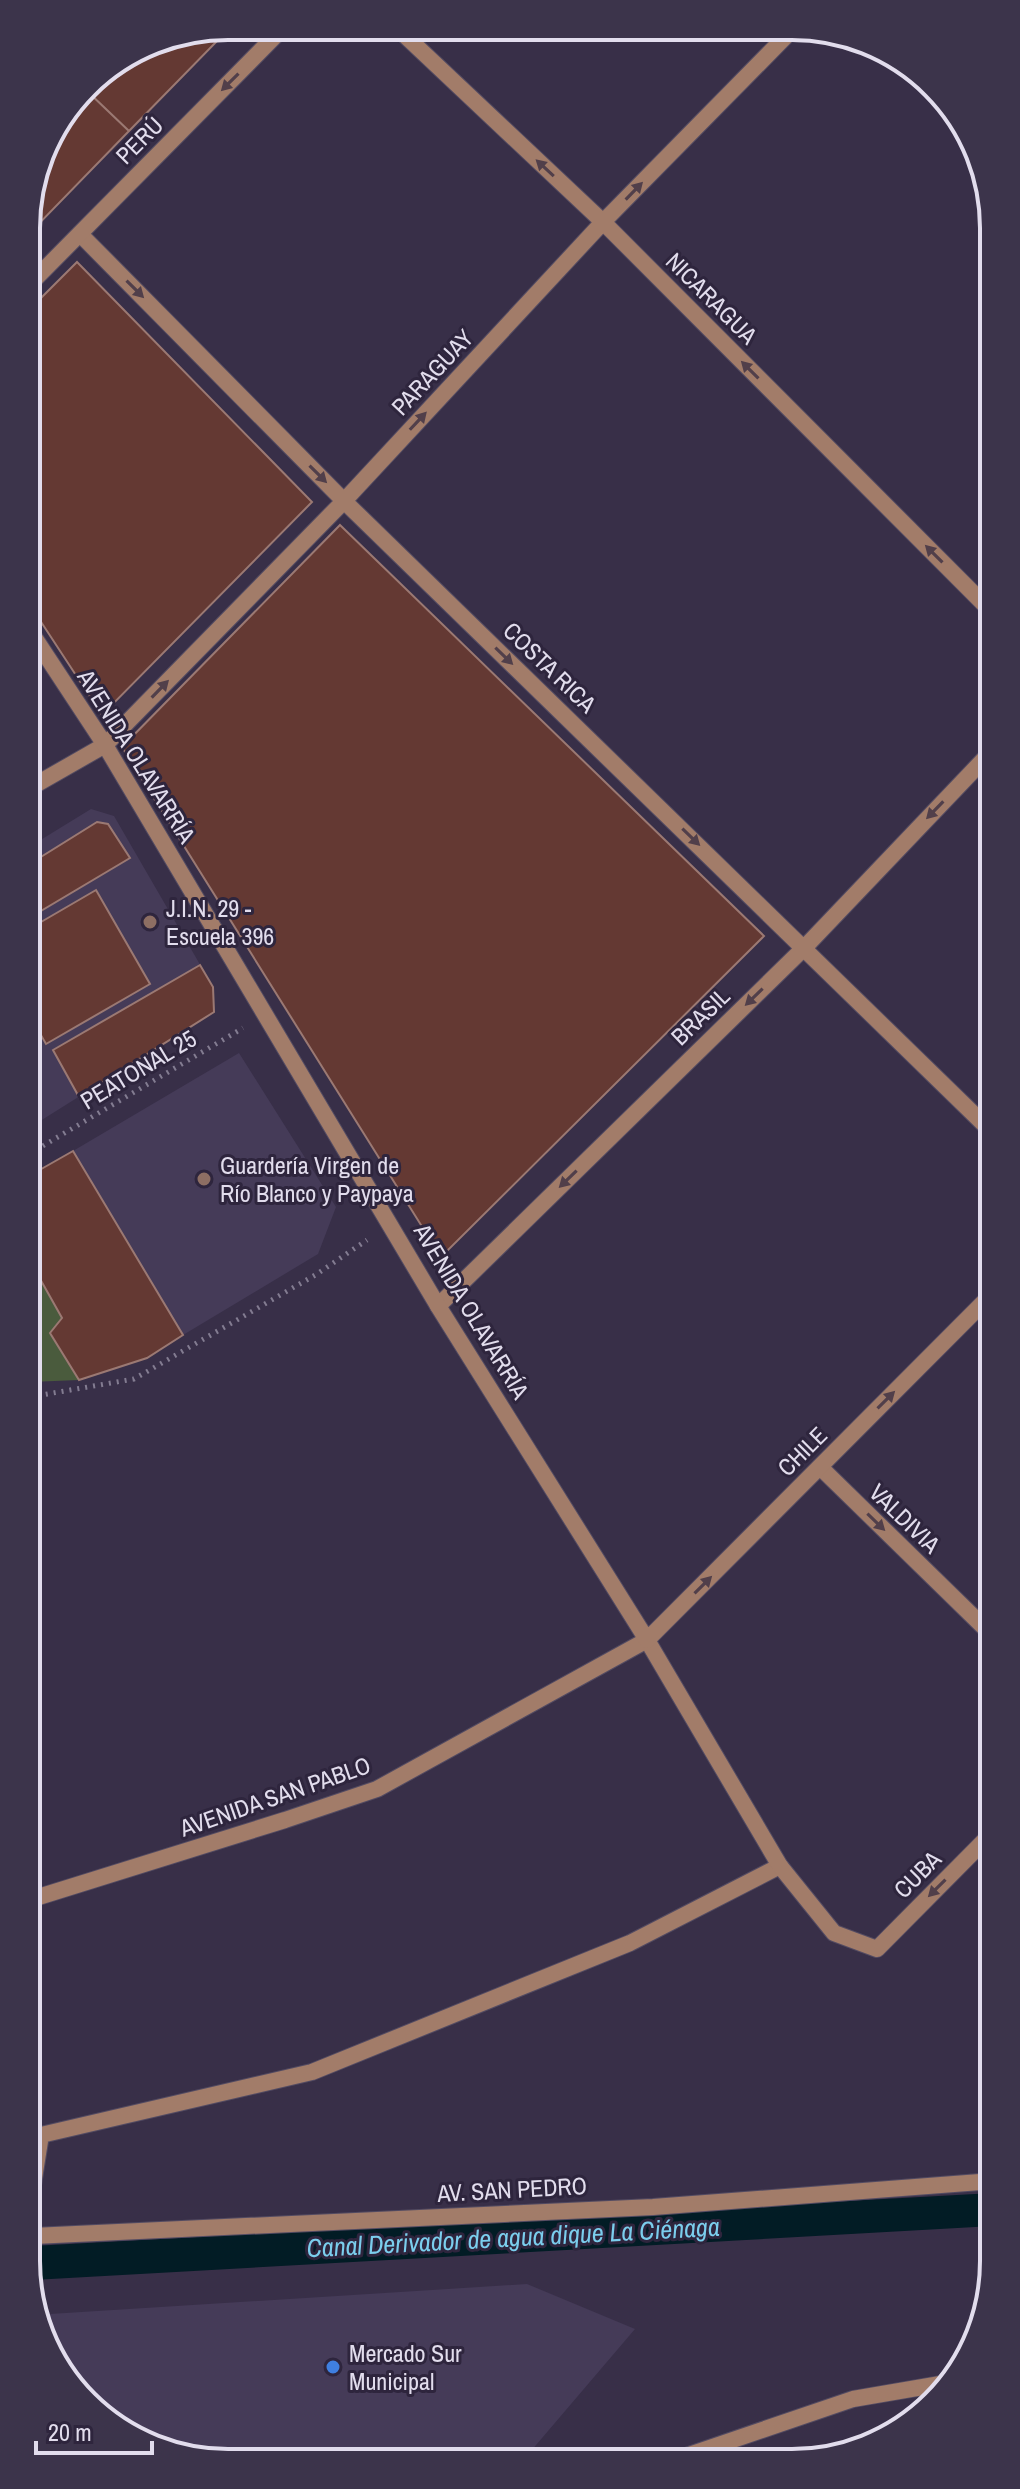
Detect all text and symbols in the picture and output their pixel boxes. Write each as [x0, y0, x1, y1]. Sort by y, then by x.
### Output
one-way arrow [222, 72, 240, 91]
street label: PERÚ [108, 109, 170, 171]
one-way arrow [536, 159, 555, 177]
one-way arrow [624, 182, 643, 201]
street label: NICARAGUA [659, 245, 765, 351]
one-way arrow [125, 279, 144, 298]
street label: PARAGUAY [384, 322, 480, 422]
one-way arrow [741, 361, 760, 380]
one-way arrow [408, 412, 426, 431]
one-way arrow [308, 464, 327, 483]
one-way arrow [925, 545, 943, 564]
street label: COSTA RICA [497, 615, 604, 720]
one-way arrow [494, 646, 513, 665]
street label: AVENIDA OLAVARRÍA [70, 662, 204, 850]
one-way arrow [150, 680, 168, 699]
one-way arrow [927, 801, 945, 820]
one-way arrow [681, 827, 700, 846]
place label: J.I.N. 29 - Escuela 396 [166, 892, 274, 952]
marker: J.I.N. 29 - Escuela 396 [141, 913, 159, 931]
street label: BRASIL [664, 980, 736, 1052]
one-way arrow [745, 987, 764, 1006]
street label: PEATONAL 25 [74, 1022, 202, 1116]
place label: Guardería Virgen de Río Blanco y Paypaya [220, 1149, 414, 1209]
one-way arrow [559, 1169, 578, 1187]
marker: Guardería Virgen de Río Blanco y Paypaya [195, 1170, 213, 1188]
street label: AVENIDA OLAVARRÍA [406, 1217, 537, 1405]
one-way arrow [876, 1391, 895, 1410]
street label: CHILE [770, 1419, 834, 1483]
street label: VALDIVIA [863, 1476, 948, 1560]
one-way arrow [866, 1512, 885, 1531]
one-way arrow [693, 1575, 712, 1594]
street label: AVENIDA SAN PABLO [175, 1748, 375, 1844]
street label: CUBA [886, 1843, 948, 1905]
one-way arrow [928, 1878, 947, 1897]
street label: AV. SAN PEDRO [435, 2169, 588, 2209]
water label: Canal Derivador de agua dique La Ciénaga [306, 2209, 721, 2265]
place label: Mercado Sur Municipal [349, 2337, 462, 2397]
marker: Mercado Sur Municipal [324, 2358, 342, 2376]
scale bar [36, 2405, 152, 2455]
text: 20 m [48, 2416, 92, 2448]

